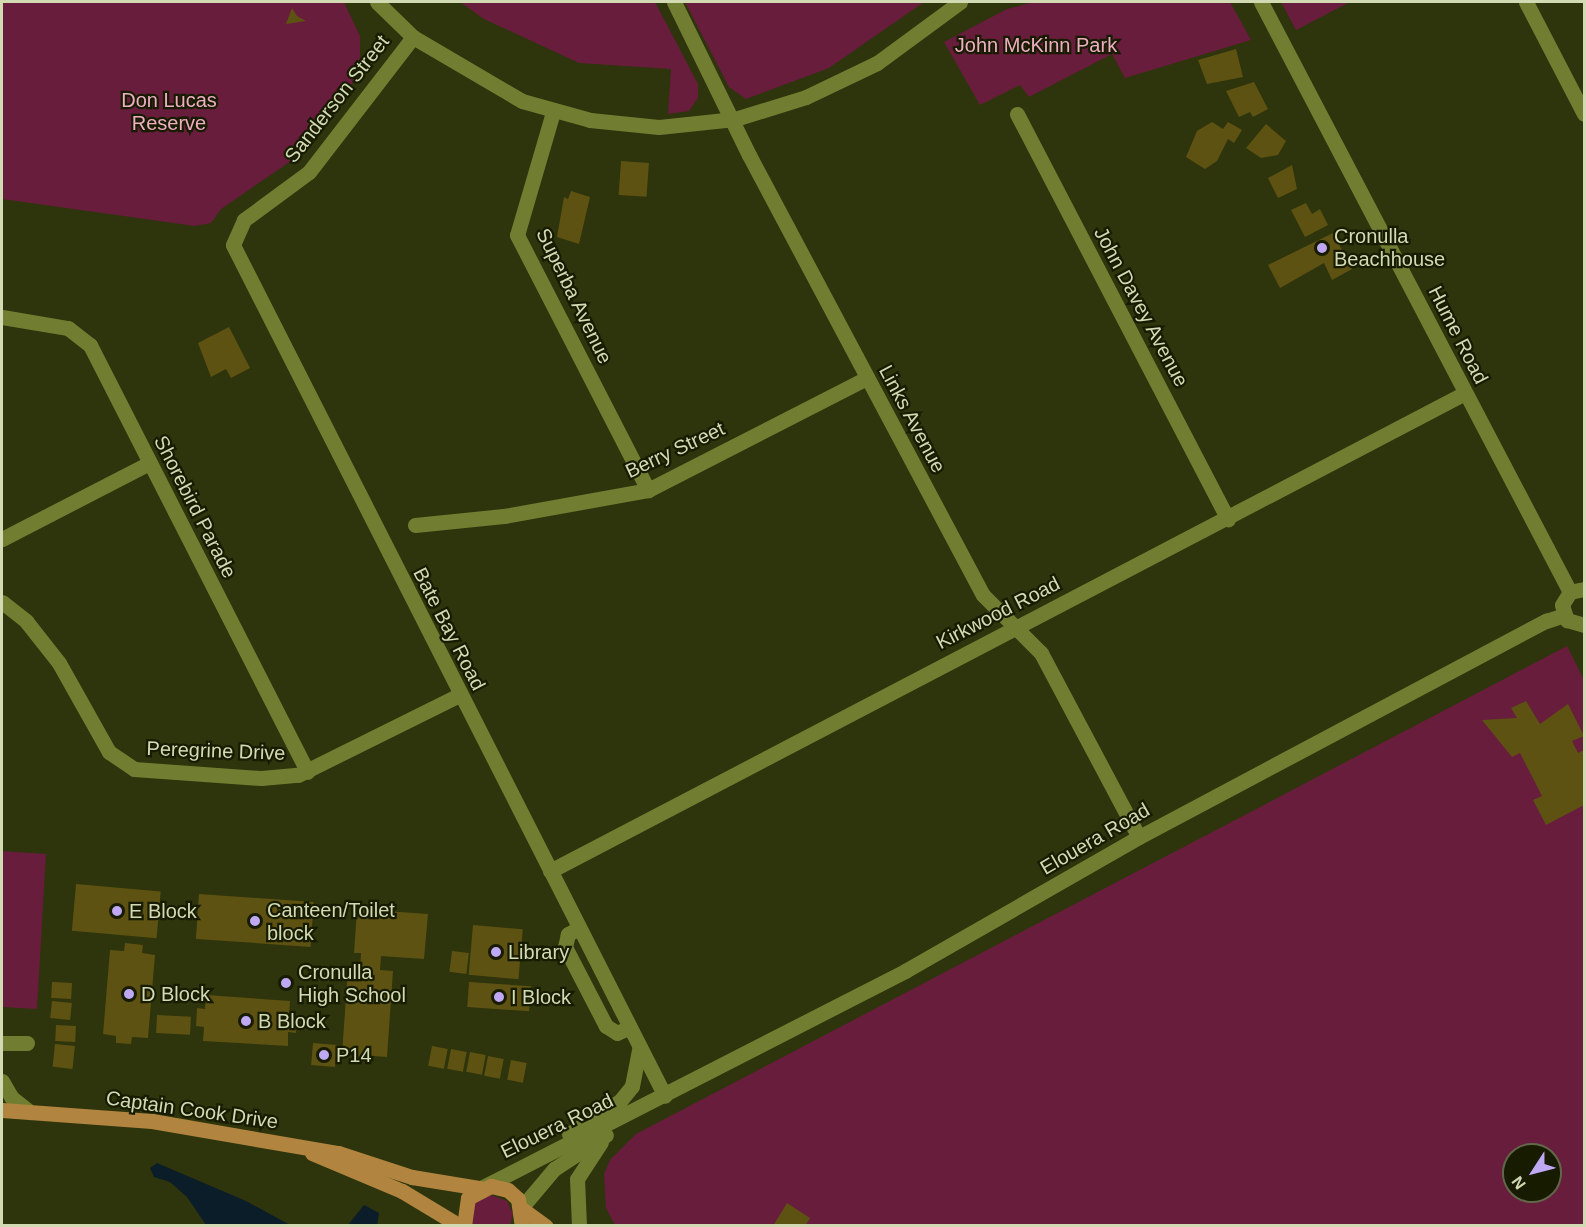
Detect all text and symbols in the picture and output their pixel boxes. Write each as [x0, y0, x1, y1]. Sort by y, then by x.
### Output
street label: Sanderson Street [280, 30, 394, 168]
park label: John McKinn Park [955, 33, 1117, 57]
park label: Don Lucas Reserve [121, 88, 217, 135]
street label: John Davey Avenue [1088, 223, 1194, 391]
street label: Superba Avenue [531, 224, 617, 368]
place label: Cronulla Beachhouse [1334, 225, 1445, 272]
marker: Cronulla Beachhouse [1315, 241, 1329, 255]
street label: Hume Road [1423, 282, 1493, 388]
street label: Links Avenue [873, 361, 951, 477]
street label: Berry Street [622, 417, 728, 483]
street label: Shorebird Parade [149, 432, 241, 582]
street label: Bate Bay Road [408, 564, 490, 694]
street label: Kirkwood Road [932, 572, 1064, 654]
street label: Peregrine Drive [146, 737, 286, 765]
street label: Elouera Road [1036, 798, 1154, 880]
place label: Canteen/Toilet block [267, 898, 395, 945]
place label: E Block [129, 899, 197, 923]
marker: E Block [110, 904, 124, 918]
marker: Canteen/Toilet block [248, 914, 262, 928]
place label: Library [508, 940, 569, 964]
marker: Library [489, 945, 503, 959]
place label: Cronulla High School [298, 960, 406, 1007]
marker: Cronulla High School [279, 976, 293, 990]
place label: D Block [141, 982, 210, 1006]
place label: I Block [511, 985, 571, 1009]
marker: D Block [122, 987, 136, 1001]
marker: I Block [492, 990, 506, 1004]
place label: B Block [258, 1009, 326, 1033]
marker: B Block [239, 1014, 253, 1028]
place label: P14 [336, 1043, 372, 1067]
marker: P14 [317, 1048, 331, 1062]
street label: Captain Cook Drive [104, 1086, 280, 1134]
street label: Elouera Road [497, 1088, 617, 1164]
north arrow [1502, 1143, 1562, 1203]
text: N [1508, 1173, 1529, 1192]

